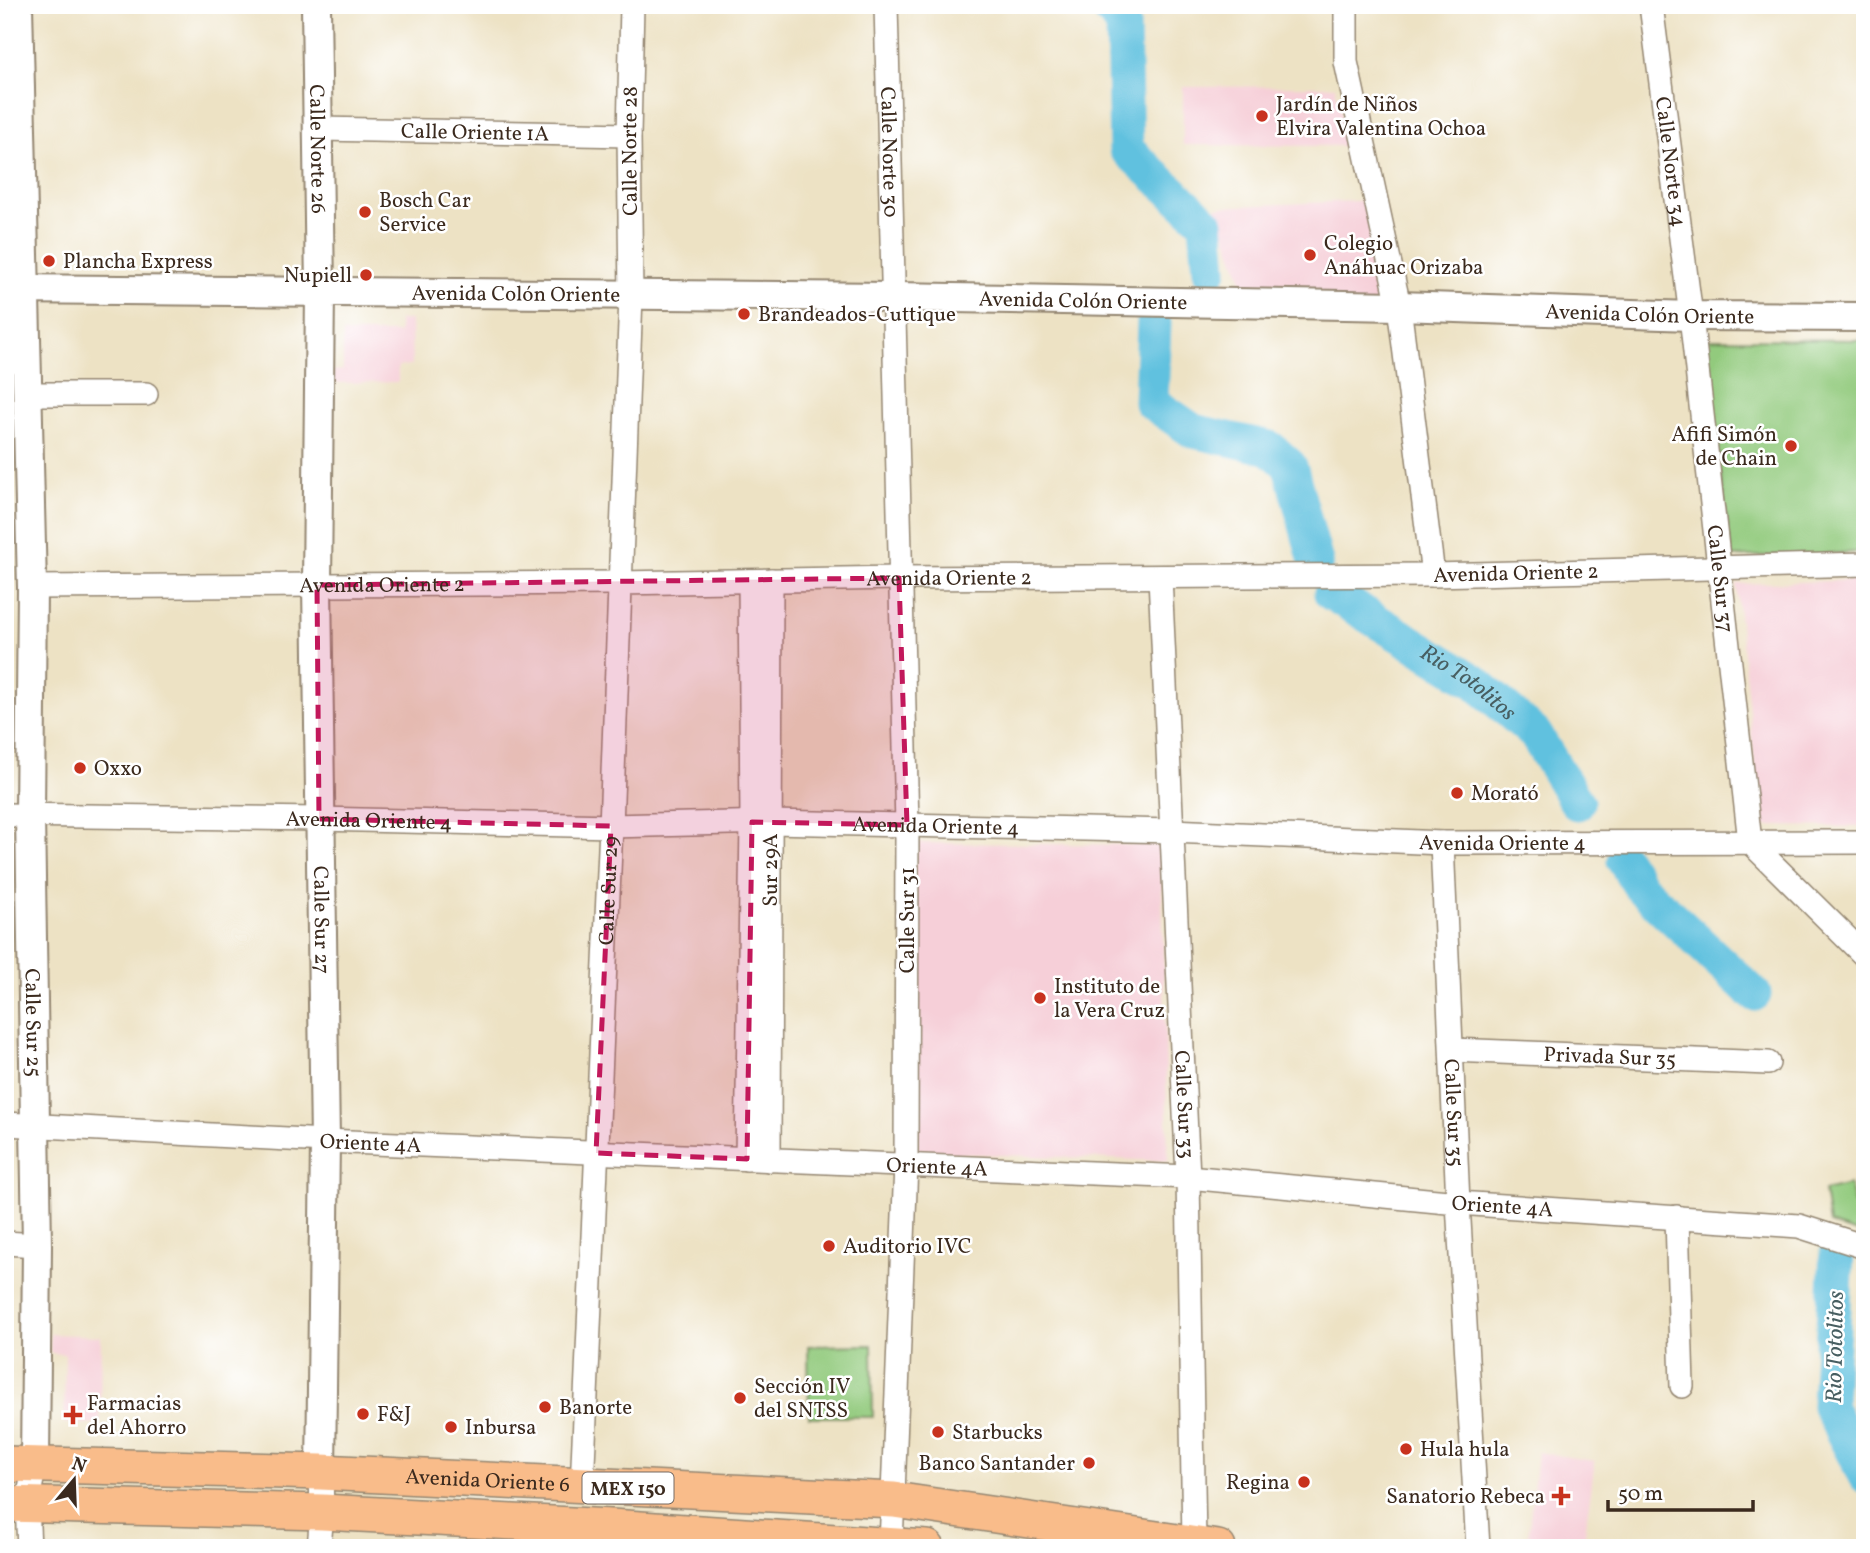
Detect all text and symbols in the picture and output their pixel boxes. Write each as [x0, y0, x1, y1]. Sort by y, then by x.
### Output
street label: Calle Norte 26 [301, 84, 332, 214]
street label: Calle Norte 28 [616, 86, 646, 216]
street label: Calle Norte 30 [872, 86, 904, 218]
place label: Jardín de Niños Elvira Valentina Ochoa [1276, 91, 1486, 144]
street label: Calle Norte 34 [1647, 95, 1692, 229]
marker: Jardín de Niños Elvira Valentina Ochoa [1254, 108, 1270, 124]
street label: Calle Oriente 1A [401, 118, 550, 149]
place label: Bosch Car Service [379, 187, 471, 240]
marker: Bosch Car Service [357, 204, 373, 220]
place label: Colegio Anáhuac Orizaba [1324, 230, 1484, 283]
marker: Colegio Anáhuac Orizaba [1302, 247, 1318, 263]
place label: Plancha Express [63, 248, 213, 277]
marker: Plancha Express [41, 253, 57, 269]
place label: Nupiell [284, 262, 352, 291]
marker: Nupiell [358, 267, 374, 283]
street label: Avenida Colón Oriente [411, 280, 621, 311]
street label: Avenida Colón Oriente [978, 285, 1188, 318]
street label: Avenida Colón Oriente [1545, 298, 1754, 332]
place label: Brandeados-Cuttique [758, 301, 956, 330]
marker: Brandeados-Cuttique [736, 306, 752, 322]
place label: Afifi Simón de Chain [1671, 421, 1777, 474]
marker: Afifi Simón de Chain [1783, 438, 1799, 454]
street label: Calle Sur 37 [1699, 523, 1739, 634]
street label: Avenida Oriente 2 [1433, 558, 1599, 591]
street label: Avenida Oriente 2 [866, 564, 1032, 595]
street label: Avenida Oriente 2 [299, 571, 465, 601]
water label: Rio Totolitos [1413, 638, 1523, 729]
place label: Oxxo [94, 755, 142, 784]
marker: Oxxo [72, 760, 88, 776]
place label: Morató [1471, 780, 1539, 809]
marker: Morató [1449, 785, 1465, 801]
street label: Avenida Oriente 4 [285, 806, 453, 838]
street label: Avenida Oriente 4 [852, 811, 1019, 844]
street label: Avenida Oriente 4 [1418, 829, 1586, 859]
street label: Sur 29A [757, 833, 786, 907]
street label: Calle Sur 29 [593, 835, 627, 946]
street label: Calle Sur 27 [305, 866, 336, 974]
street label: Calle Sur 31 [894, 867, 923, 973]
street label: Calle Sur 25 [16, 968, 47, 1077]
place label: Instituto de la Vera Cruz [1054, 973, 1165, 1026]
marker: Instituto de la Vera Cruz [1032, 990, 1048, 1006]
street label: Privada Sur 35 [1543, 1041, 1677, 1075]
street label: Calle Sur 33 [1166, 1049, 1200, 1160]
street label: Calle Sur 35 [1436, 1058, 1469, 1168]
street label: Oriente 4A [319, 1128, 422, 1161]
street label: Oriente 4A [886, 1151, 989, 1185]
street label: Oriente 4A [1451, 1190, 1554, 1225]
place label: Auditorio IVC [843, 1233, 971, 1262]
marker: Auditorio IVC [821, 1238, 837, 1254]
water label: Rio Totolitos [1819, 1290, 1853, 1403]
place label: Sección IV del SNTSS [754, 1373, 850, 1426]
place label: Farmacias del Ahorro [87, 1390, 187, 1443]
marker: Sección IV del SNTSS [732, 1390, 748, 1406]
place label: Banorte [559, 1394, 632, 1423]
marker: Banorte [537, 1399, 553, 1415]
place label: F&J [377, 1401, 411, 1430]
marker: F&J [355, 1406, 371, 1422]
marker: Farmacias del Ahorro [65, 1407, 81, 1423]
place label: Inbursa [465, 1414, 537, 1443]
marker: Inbursa [443, 1419, 459, 1435]
place label: Starbucks [952, 1419, 1043, 1448]
marker: Starbucks [930, 1424, 946, 1440]
place label: Hula hula [1420, 1436, 1510, 1465]
marker: Hula hula [1398, 1441, 1414, 1457]
north arrow [38, 1444, 108, 1514]
place label: Banco Santander [919, 1450, 1075, 1479]
text: N [68, 1451, 90, 1480]
marker: Banco Santander [1081, 1455, 1097, 1471]
street label: Avenida Oriente 6 [405, 1463, 571, 1500]
place label: Regina [1226, 1469, 1290, 1498]
scale bar [1608, 1469, 1753, 1513]
road number: MEX 150 [582, 1472, 674, 1504]
marker: Regina [1296, 1474, 1312, 1490]
text: 50 m [1618, 1480, 1663, 1509]
place label: Sanatorio Rebeca [1386, 1483, 1545, 1512]
marker: Sanatorio Rebeca [1551, 1486, 1571, 1506]

